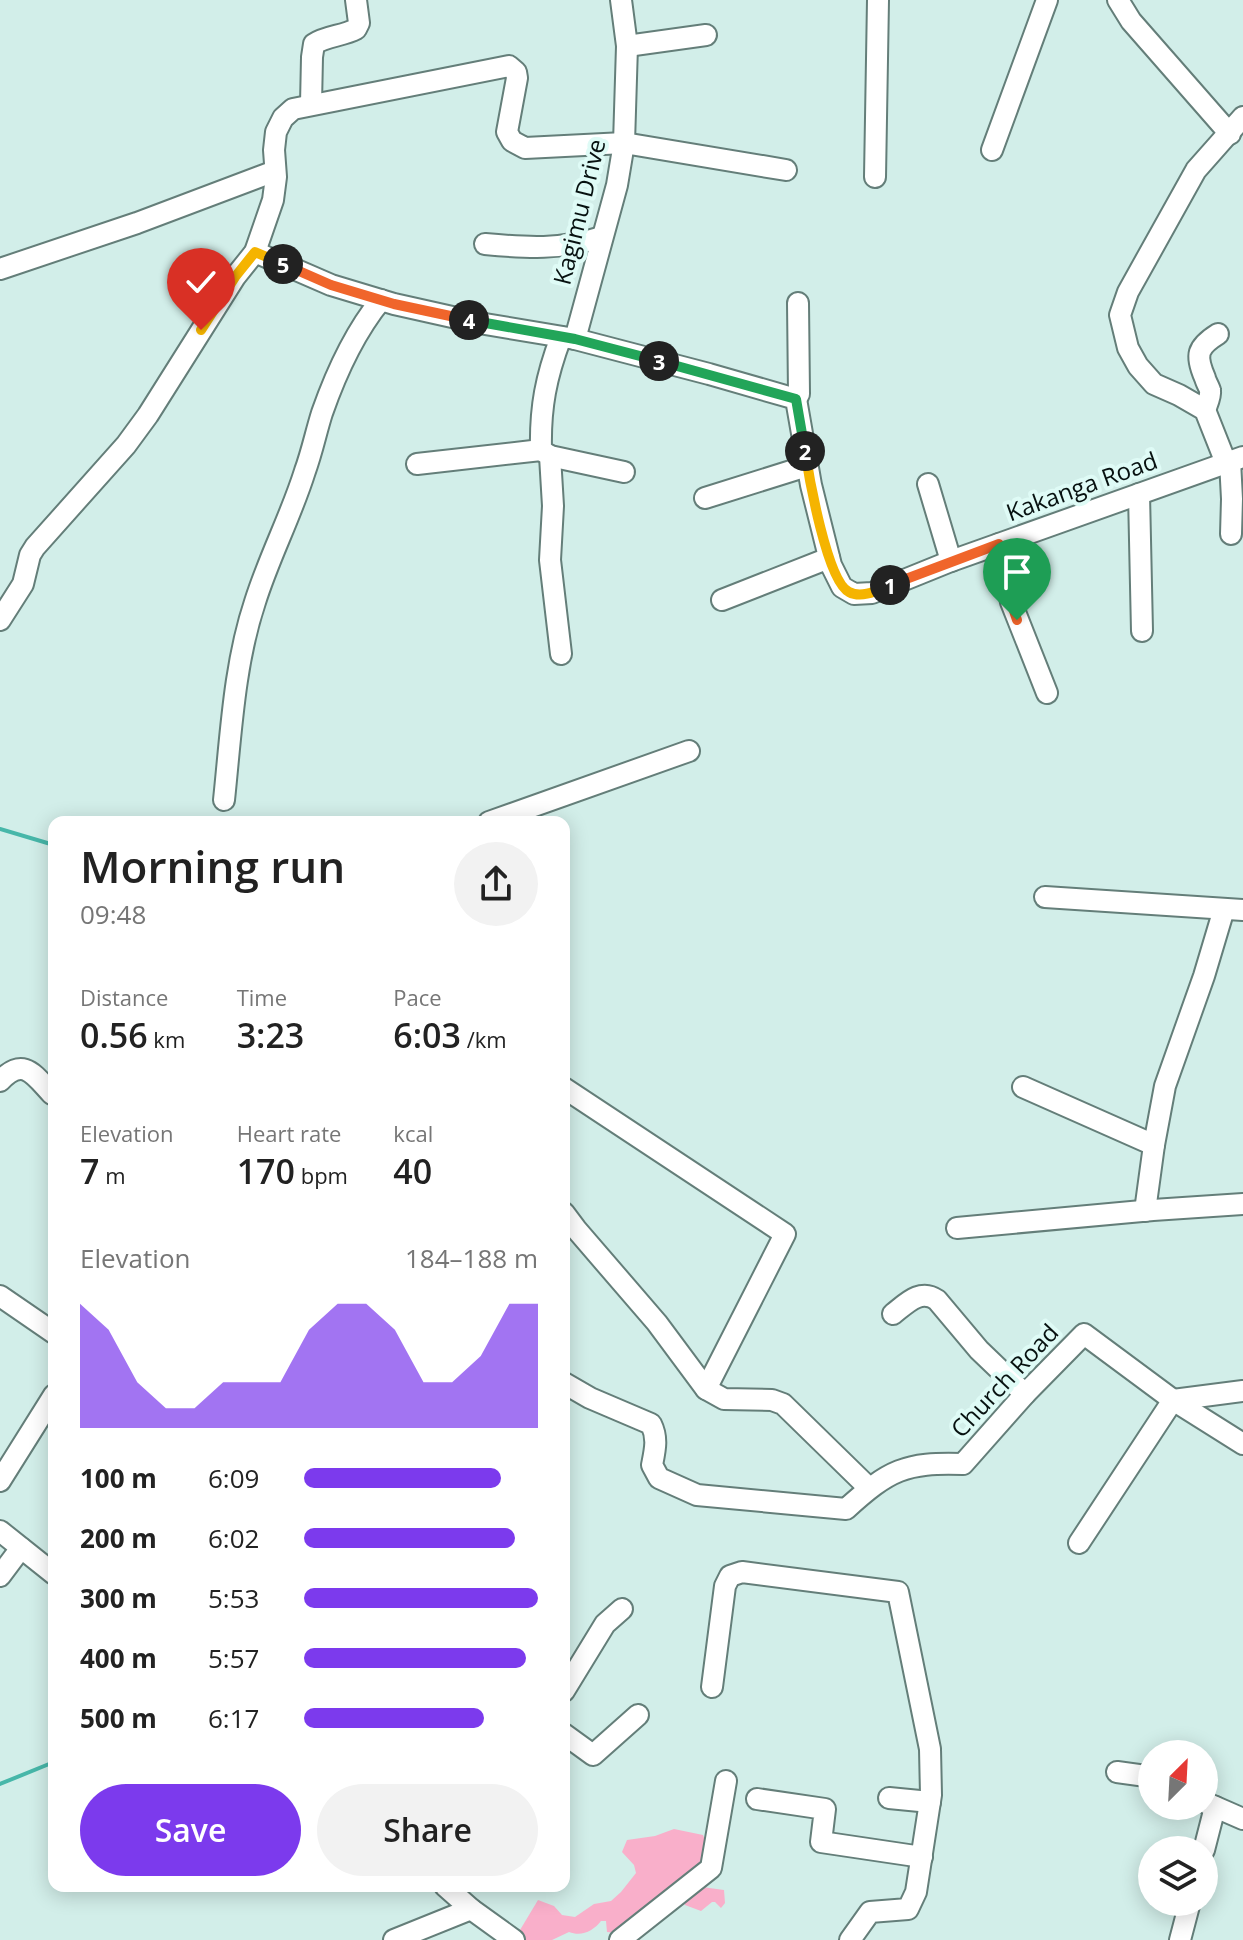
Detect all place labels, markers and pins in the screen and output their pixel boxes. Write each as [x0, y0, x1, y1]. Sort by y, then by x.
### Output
pin: 5 [263, 244, 303, 284]
pin [167, 248, 235, 330]
pin: 4 [449, 300, 489, 340]
pin: 3 [639, 341, 679, 381]
pin: 2 [785, 431, 825, 471]
pin [983, 538, 1051, 620]
pin: 1 [870, 565, 910, 605]

